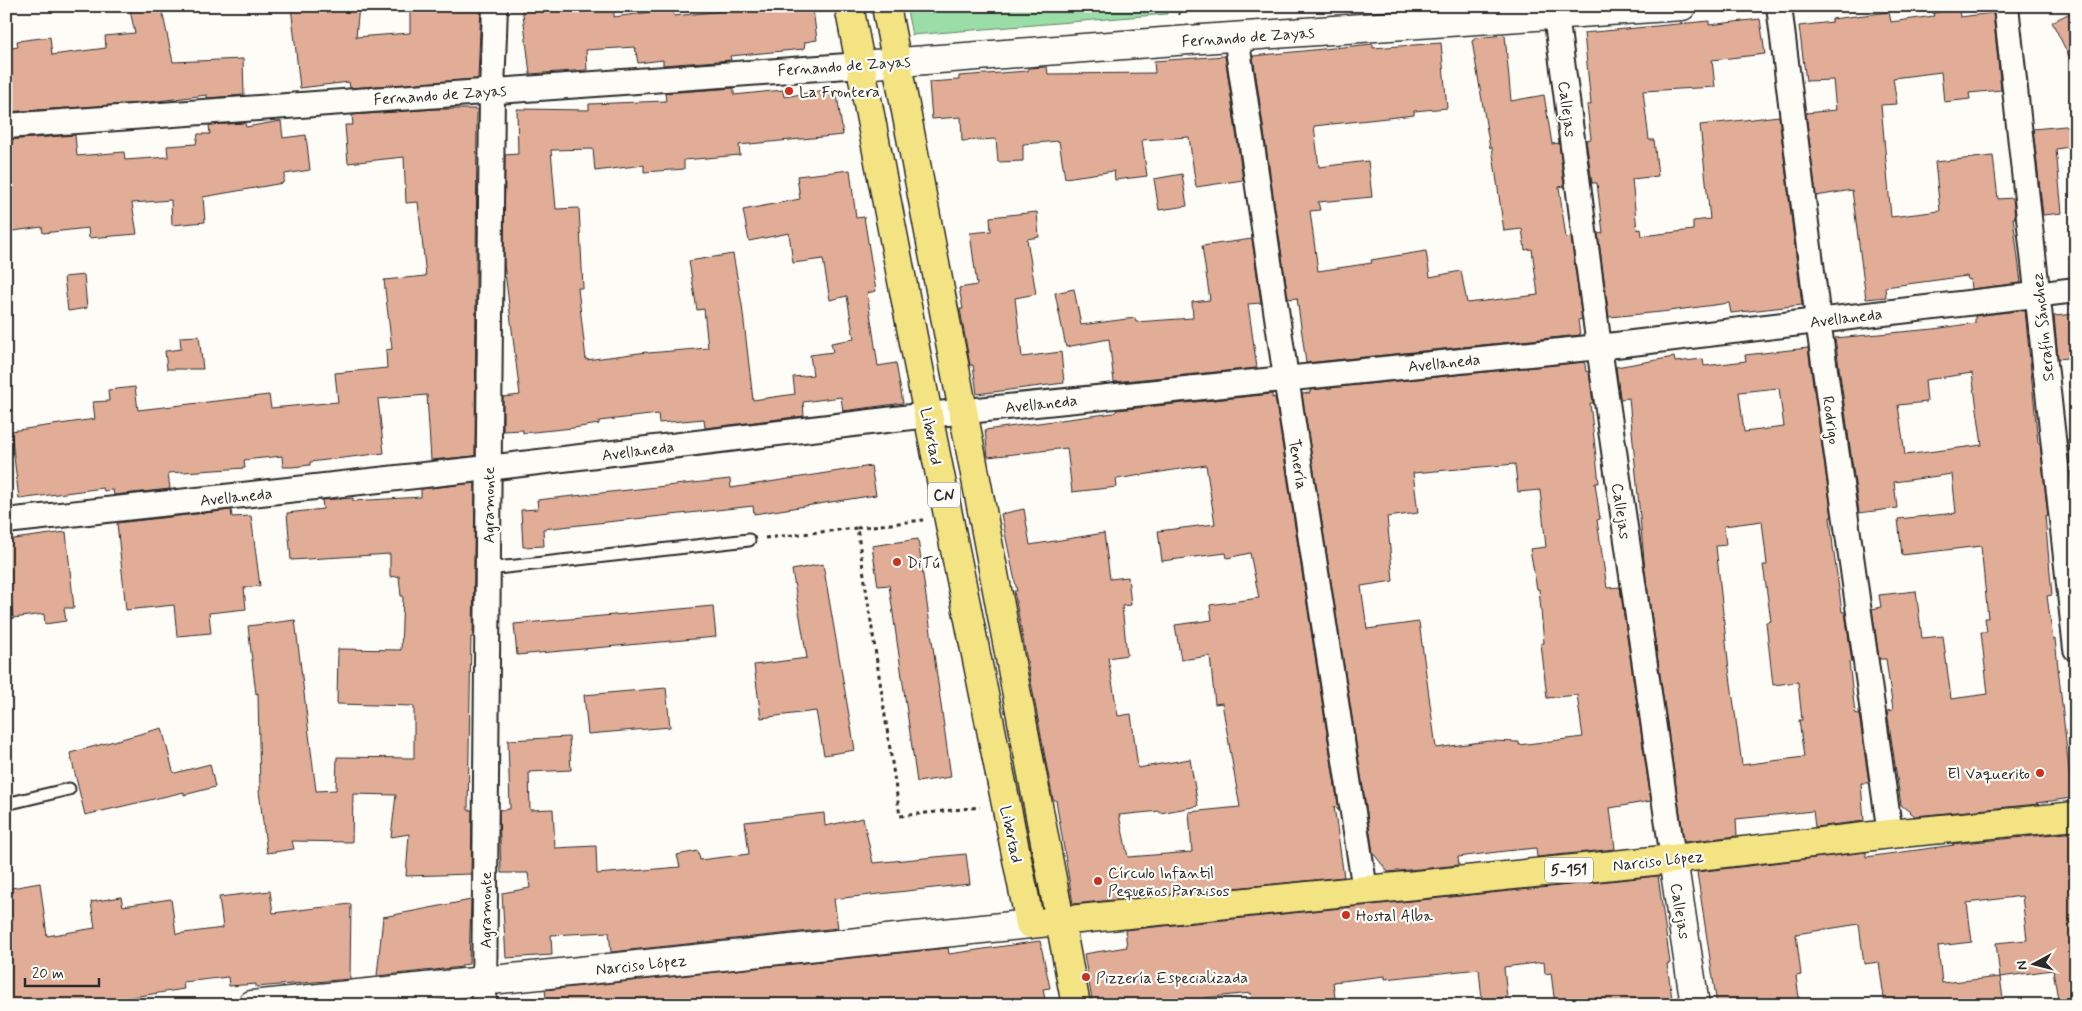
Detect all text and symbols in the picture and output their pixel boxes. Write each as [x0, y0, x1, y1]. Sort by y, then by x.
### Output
street label: Fernando de Zayas [1181, 22, 1315, 53]
street label: Fernando de Zayas [777, 51, 911, 82]
street label: Fernando de Zayas [373, 80, 507, 111]
street label: Callejas [1553, 80, 1580, 139]
place label: La Frontera [799, 82, 880, 103]
marker: La Frontera [783, 85, 795, 97]
street label: Serafín Sánchez [2027, 271, 2060, 382]
street label: Avellaneda [1809, 304, 1884, 333]
street label: Avellaneda [1407, 349, 1482, 378]
street label: Avellaneda [1004, 390, 1079, 419]
street label: Rodrigo [1817, 395, 1844, 446]
street label: Libertad [915, 406, 946, 467]
street label: Avellaneda [601, 437, 676, 466]
street label: Tenería [1283, 438, 1312, 491]
street label: Agramonte [479, 466, 500, 543]
road number: CN [928, 482, 960, 508]
street label: Callejas [1606, 482, 1635, 541]
street label: Avellaneda [199, 483, 274, 512]
place label: DiTú [907, 553, 940, 574]
marker: DiTú [891, 556, 903, 568]
place label: El Vaquerito [1947, 764, 2030, 785]
marker: El Vaquerito [2034, 767, 2046, 779]
street label: Libertad [994, 804, 1027, 865]
street label: Narciso López [1612, 846, 1705, 877]
road number: 5-151 [1545, 858, 1593, 882]
place label: Círculo Infantil Pequeños Paraisos [1108, 863, 1230, 902]
street label: Agramonte [476, 871, 497, 948]
marker: Círculo Infantil Pequeños Paraisos [1092, 875, 1104, 887]
street label: Callejas [1665, 882, 1694, 941]
place label: Hostal Alba [1356, 906, 1433, 927]
marker: Hostal Alba [1340, 909, 1352, 921]
north arrow [2010, 938, 2060, 988]
street label: Narciso López [595, 950, 688, 981]
scale bar [25, 956, 99, 988]
text: N [2013, 960, 2032, 971]
text: 20 m [32, 964, 64, 984]
place label: Pizzería Especializada [1096, 968, 1248, 989]
marker: Pizzería Especializada [1080, 971, 1092, 983]

